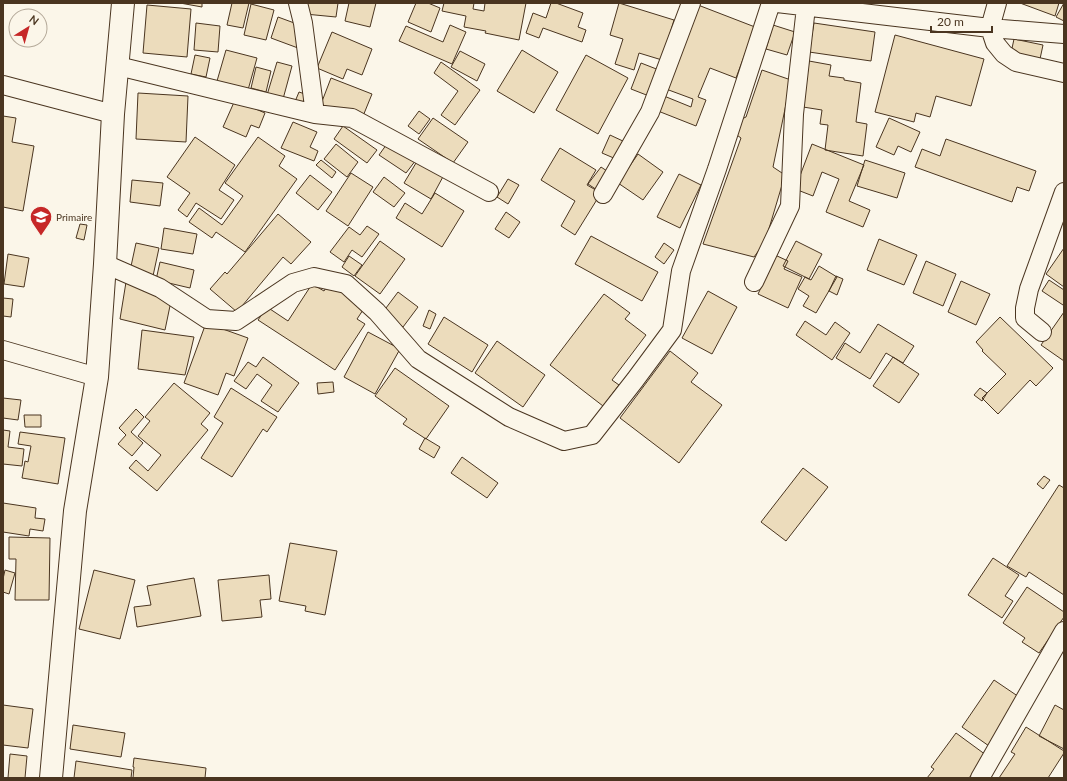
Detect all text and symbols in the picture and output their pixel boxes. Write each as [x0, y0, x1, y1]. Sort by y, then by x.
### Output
north arrow [8, 8, 48, 48]
scale bar [931, 8, 992, 34]
text: N [27, 12, 42, 27]
text: 20 m [937, 14, 964, 29]
school or university icon: Primaire [28, 204, 54, 237]
place label: Primaire [56, 211, 92, 223]

